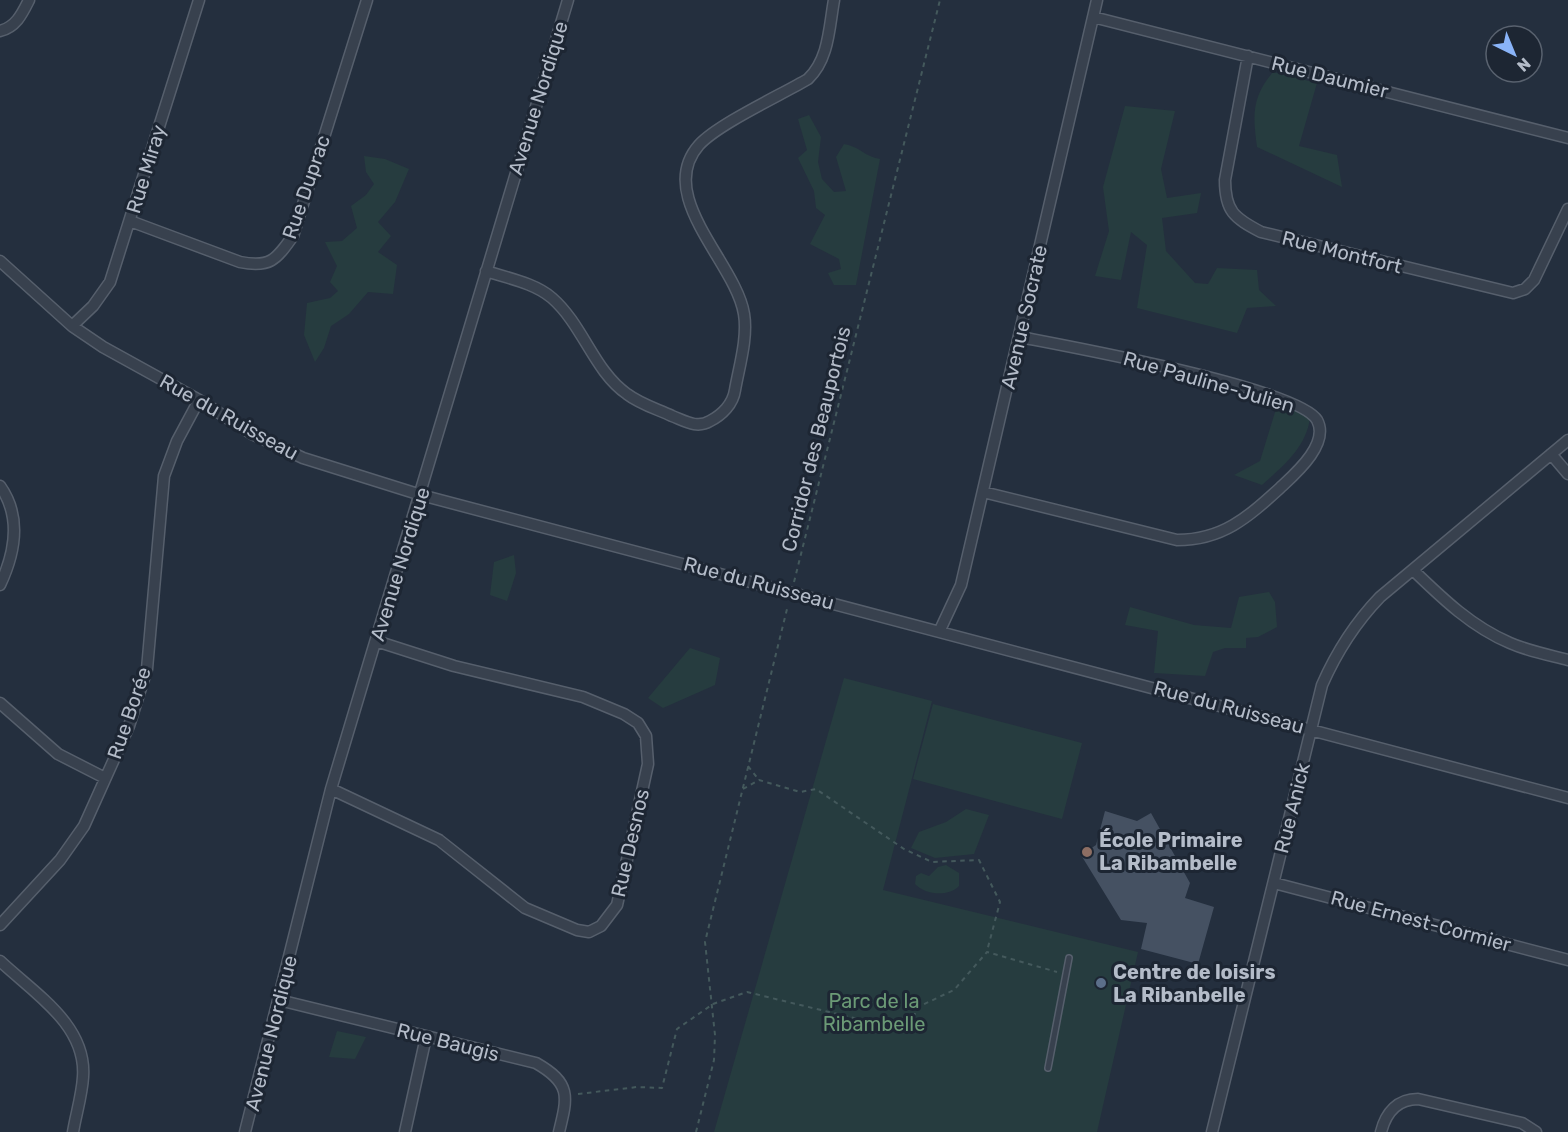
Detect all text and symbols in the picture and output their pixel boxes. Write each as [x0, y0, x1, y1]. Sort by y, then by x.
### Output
street label: Avenue Nordique [503, 18, 573, 178]
north arrow [1484, 24, 1544, 84]
street label: Rue Daumier [1269, 51, 1391, 103]
text: N [1513, 54, 1535, 75]
street label: Rue Miray [121, 122, 171, 216]
street label: Rue Duprac [277, 132, 335, 242]
street label: Rue Montfort [1280, 226, 1405, 279]
street label: Avenue Socrate [996, 243, 1052, 391]
street label: Corridor des Beauportois [776, 324, 856, 554]
street label: Rue Pauline-Julien [1121, 346, 1297, 418]
street label: Rue du Ruisseau [156, 369, 302, 465]
street label: Avenue Nordique [365, 484, 435, 644]
street label: Rue du Ruisseau [681, 551, 837, 615]
street label: Rue Borée [102, 664, 156, 762]
street label: Rue du Ruisseau [1151, 675, 1307, 739]
street label: Rue Anick [1269, 760, 1315, 856]
street label: Rue Desnos [606, 787, 654, 899]
place label: École Primaire La Ribambelle [1099, 828, 1243, 875]
marker: École Primaire La Ribambelle [1080, 845, 1094, 859]
street label: Rue Ernest-Cormier [1328, 885, 1514, 957]
street label: Avenue Nordique [240, 953, 302, 1113]
place label: Centre de loisirs La Ribanbelle [1113, 960, 1275, 1007]
marker: Centre de loisirs La Ribanbelle [1094, 976, 1108, 990]
park label: Parc de la Ribambelle [823, 989, 925, 1036]
street label: Rue Baugis [394, 1018, 502, 1066]

